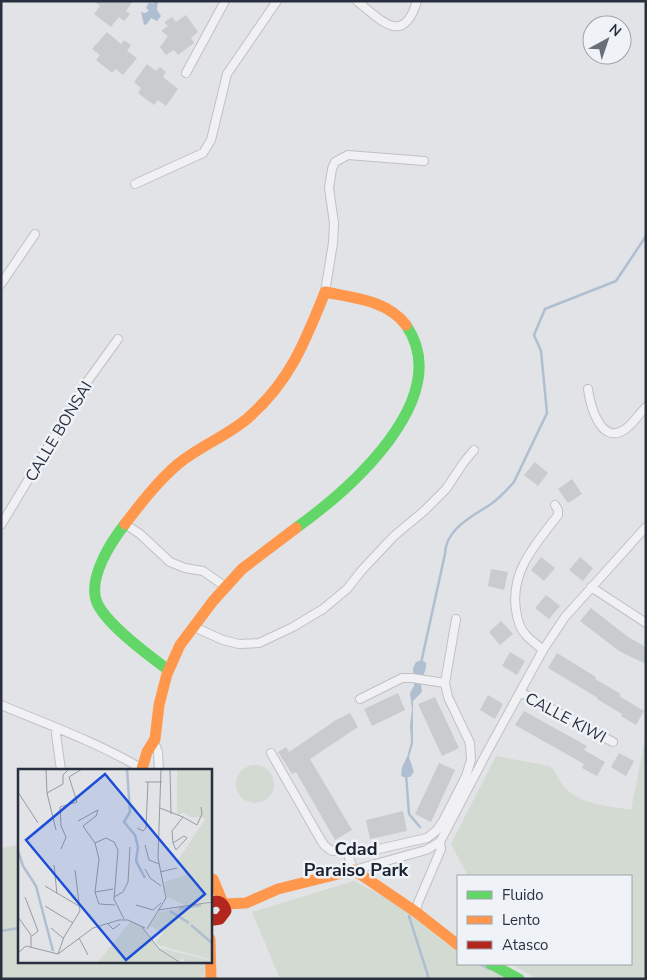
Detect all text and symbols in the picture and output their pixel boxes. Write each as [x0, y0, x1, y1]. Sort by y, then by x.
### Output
north arrow [582, 15, 632, 65]
text: N [605, 20, 625, 41]
street label: CALLE BONSAI [20, 377, 98, 486]
street label: CALLE KIWI [521, 687, 610, 748]
inset map [18, 769, 211, 962]
district label: Cdad Paraiso Park [304, 837, 409, 882]
legend [457, 875, 632, 965]
text: Fluido [502, 885, 544, 905]
text: Lento [502, 910, 540, 930]
text: Atasco [502, 935, 548, 955]

